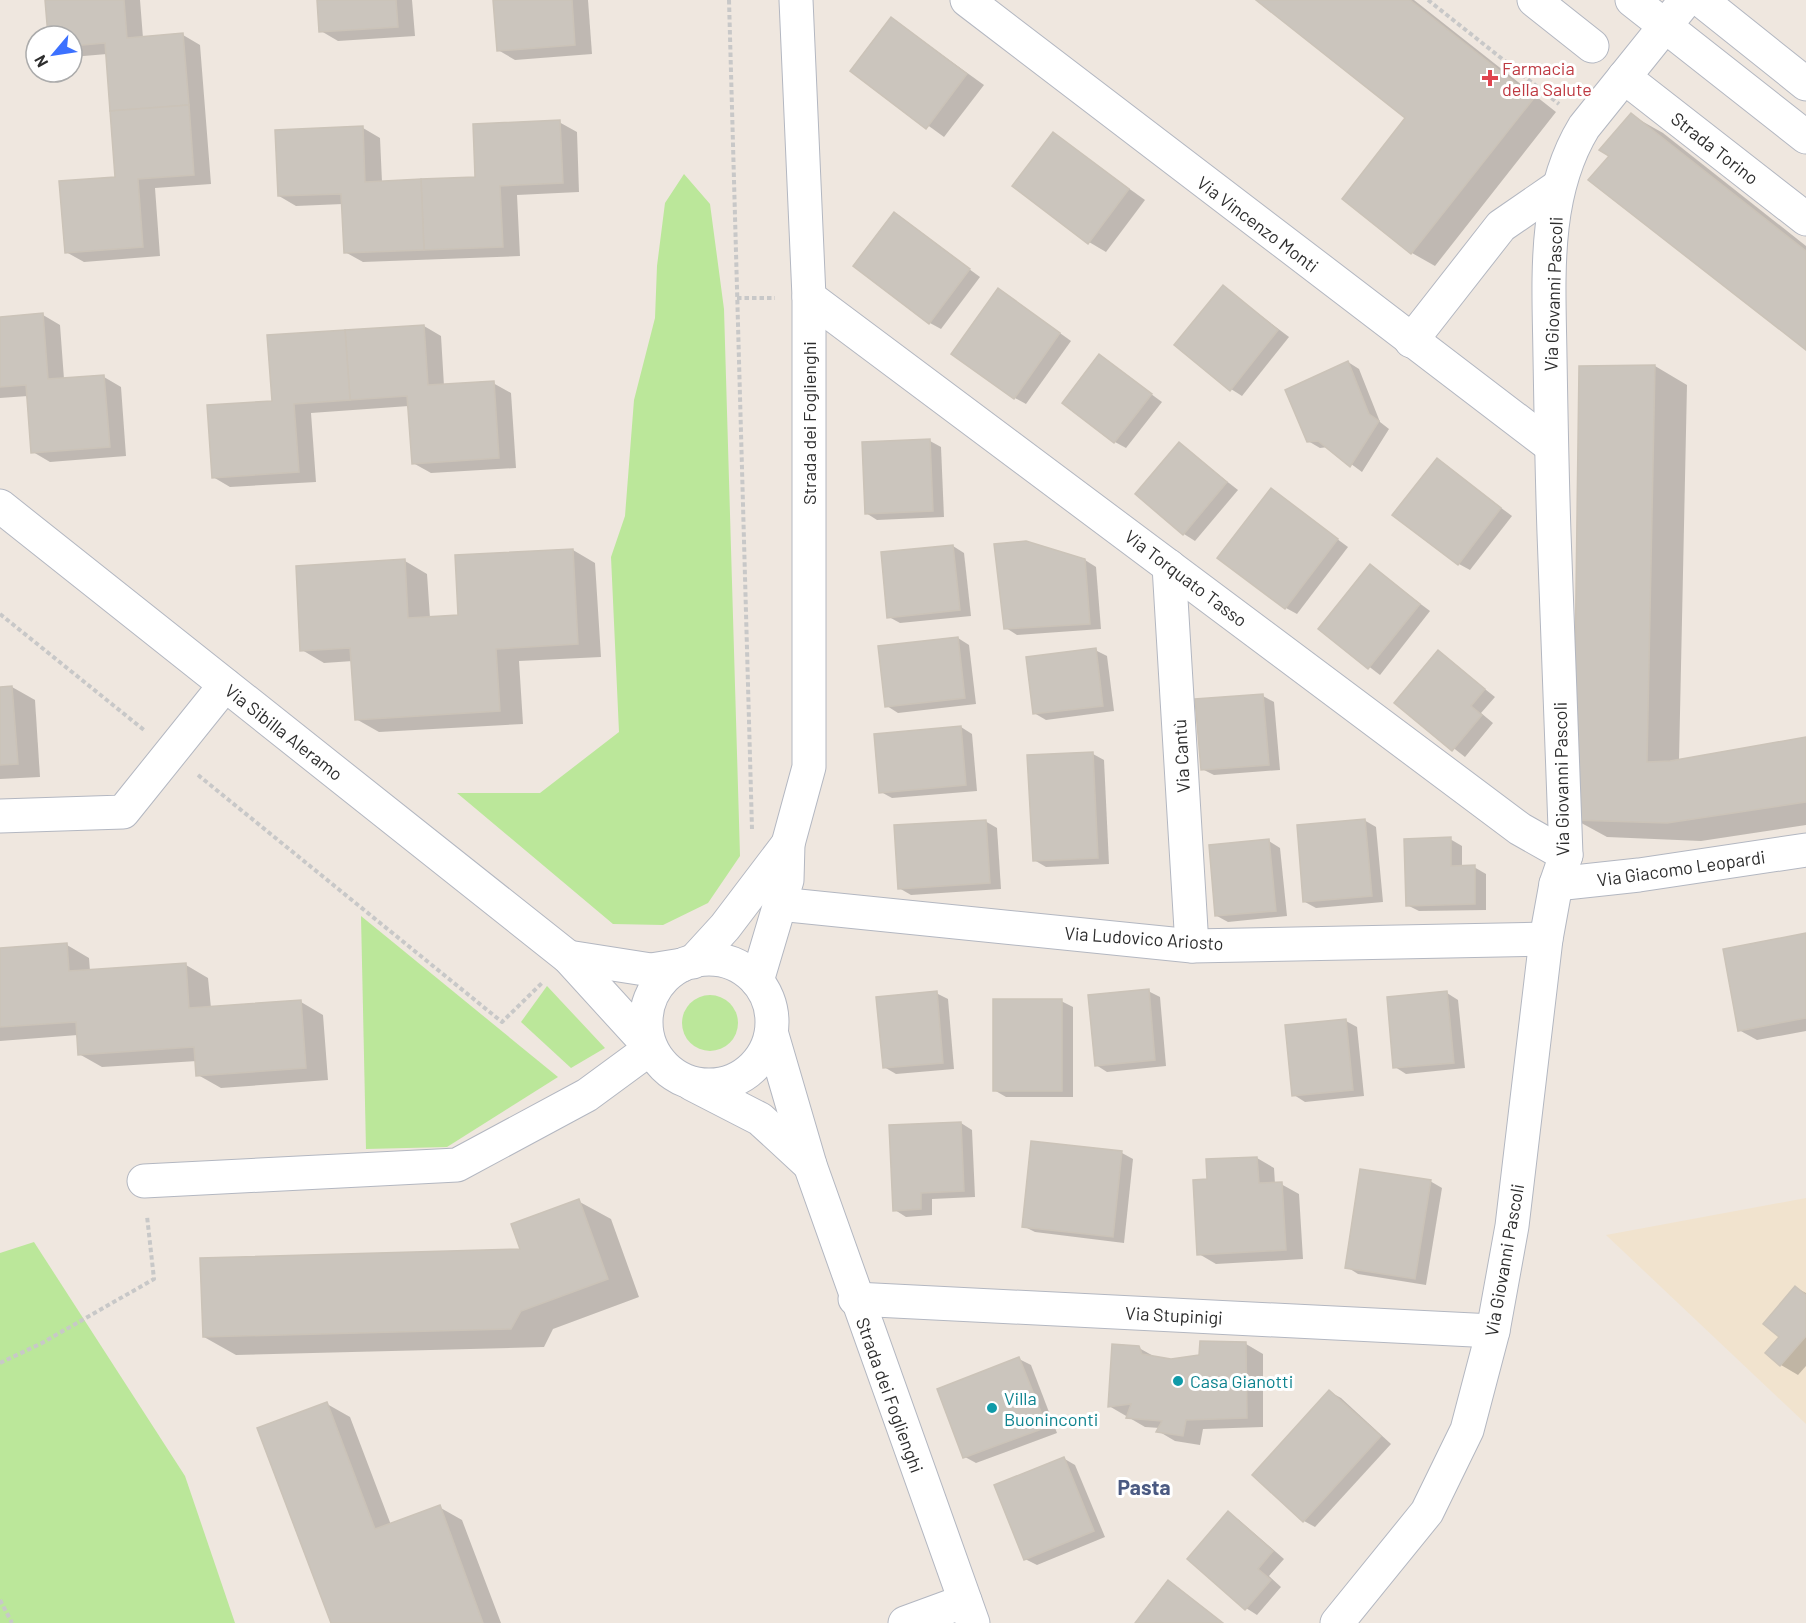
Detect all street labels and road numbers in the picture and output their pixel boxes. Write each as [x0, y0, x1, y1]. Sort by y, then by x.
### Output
street label: Strada Torino [1667, 107, 1763, 189]
street label: Via Vincenzo Monti [1193, 171, 1323, 277]
street label: Via Giovanni Pascoli [1539, 216, 1567, 372]
street label: Strada dei Foglienghi [798, 341, 820, 505]
street label: Via Torquato Tasso [1120, 525, 1252, 631]
street label: Via Sibilla Aleramo [221, 679, 347, 785]
street label: Via Giovanni Pascoli [1549, 702, 1573, 856]
street label: Via Cantù [1168, 718, 1194, 794]
street label: Via Giacomo Leopardi [1595, 845, 1767, 891]
street label: Via Ludovico Ariosto [1064, 921, 1224, 955]
street label: Via Giovanni Pascoli [1480, 1182, 1528, 1338]
street label: Via Stupinigi [1125, 1301, 1223, 1329]
street label: Strada dei Foglienghi [852, 1314, 928, 1476]

